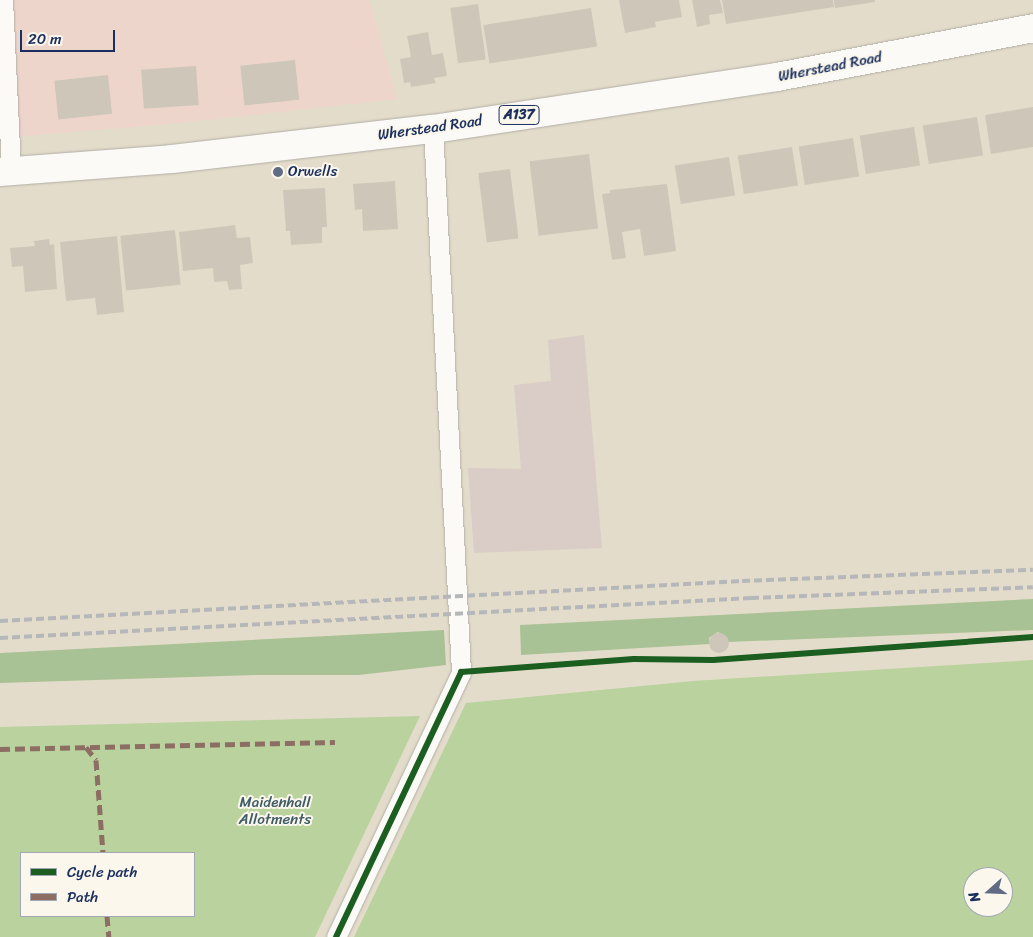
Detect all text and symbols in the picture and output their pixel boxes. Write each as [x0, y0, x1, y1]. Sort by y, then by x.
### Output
scale bar [22, 20, 118, 52]
text: 20 m [28, 26, 62, 52]
street label: Wherstead Road [777, 48, 883, 86]
road number: A137 [498, 104, 540, 126]
street label: Wherstead Road [377, 112, 483, 144]
place label: Orwells [288, 163, 337, 181]
marker: Orwells [272, 166, 284, 178]
park label: Maidenhall Allotments [239, 793, 311, 828]
legend [20, 852, 195, 917]
text: Cycle path [67, 859, 137, 885]
north arrow [963, 867, 1013, 917]
text: Path [67, 884, 98, 910]
text: N [961, 888, 988, 906]

